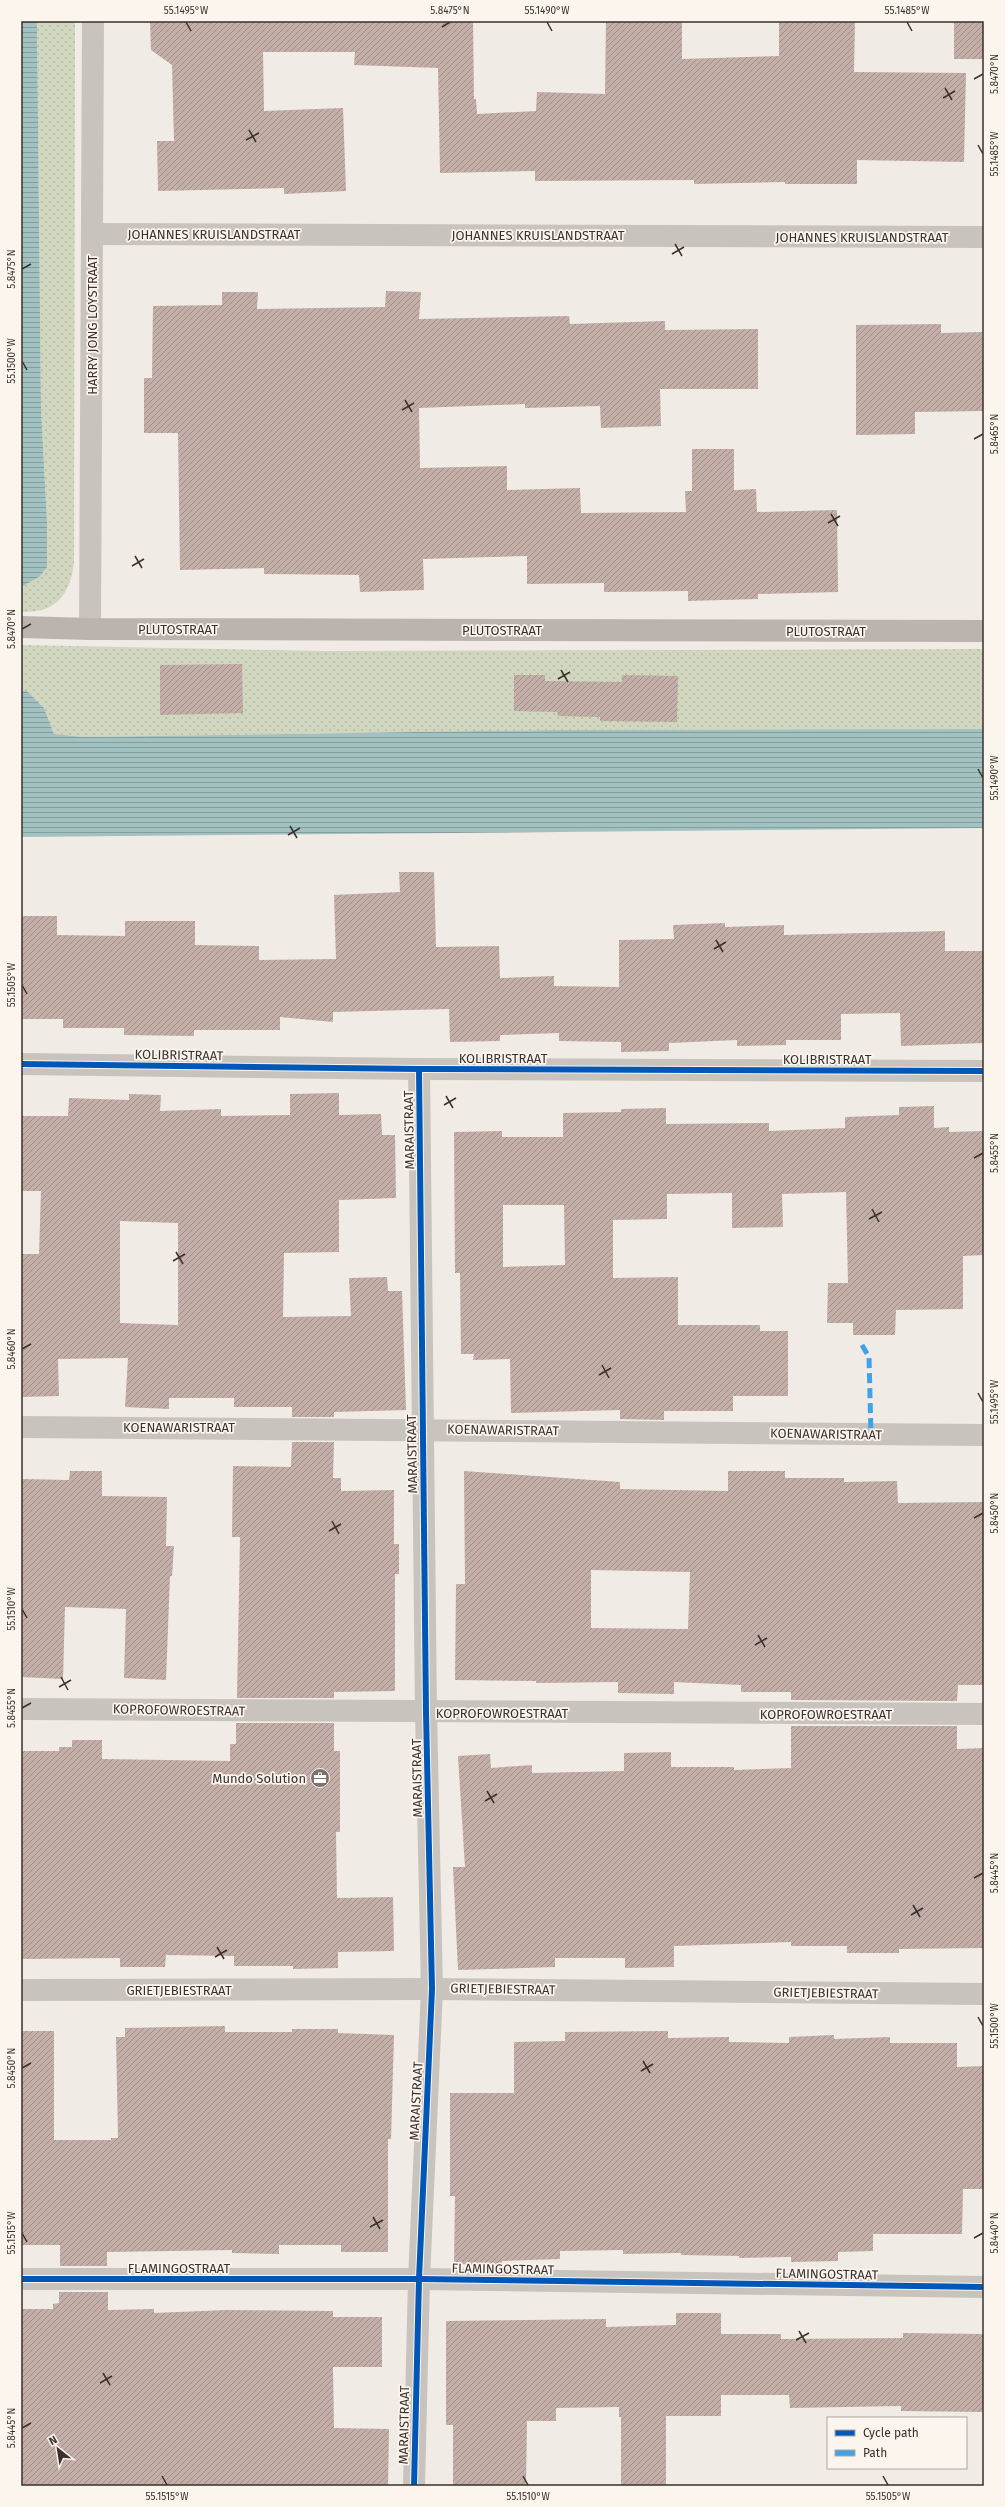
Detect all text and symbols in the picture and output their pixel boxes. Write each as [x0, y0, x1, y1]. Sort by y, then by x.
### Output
text: 55.1495°W [164, 5, 209, 17]
text: 5.8475°N [430, 5, 470, 17]
text: 55.1490°W [524, 5, 570, 17]
text: 55.1485°W [885, 5, 930, 17]
text: 5.8470°N [989, 54, 1001, 94]
text: 55.1485°W [989, 131, 1001, 176]
street label: JOHANNES KRUISLANDSTRAAT [128, 227, 301, 242]
street label: JOHANNES KRUISLANDSTRAAT [452, 228, 625, 243]
street label: JOHANNES KRUISLANDSTRAAT [776, 230, 949, 245]
text: 5.8475°N [6, 249, 18, 289]
street label: HARRY JONG LOYSTRAAT [85, 255, 100, 395]
text: 55.1500°W [6, 338, 18, 384]
text: 5.8465°N [989, 414, 1001, 454]
text: 5.8470°N [6, 609, 18, 649]
street label: PLUTOSTRAAT [138, 622, 218, 637]
street label: PLUTOSTRAAT [462, 623, 542, 638]
street label: PLUTOSTRAAT [786, 624, 866, 639]
text: 55.1490°W [989, 755, 1001, 801]
text: 55.1505°W [6, 962, 18, 1007]
street label: KOLIBRISTRAAT [135, 1047, 224, 1063]
street label: KOLIBRISTRAAT [459, 1051, 548, 1066]
street label: KOLIBRISTRAAT [783, 1052, 872, 1067]
street label: MARAISTRAAT [401, 1090, 417, 1170]
text: 5.8455°N [989, 1133, 1001, 1173]
text: 5.8460°N [6, 1328, 18, 1370]
text: 55.1495°W [989, 1379, 1001, 1424]
street label: MARAISTRAAT [404, 1414, 420, 1494]
street label: KOENAWARISTRAAT [123, 1420, 235, 1435]
street label: KOENAWARISTRAAT [447, 1422, 559, 1438]
street label: KOENAWARISTRAAT [770, 1426, 882, 1442]
text: 5.8450°N [989, 1493, 1001, 1533]
text: 55.1510°W [6, 1586, 18, 1631]
text: 5.8455°N [6, 1688, 18, 1728]
street label: KOPROFOWROESTRAAT [113, 1701, 246, 1719]
street label: KOPROFOWROESTRAAT [436, 1706, 569, 1721]
street label: KOPROFOWROESTRAAT [760, 1707, 893, 1722]
street label: MARAISTRAAT [409, 1738, 425, 1818]
office icon: Mundo Solution [309, 1767, 331, 1789]
place label: Mundo Solution [212, 1771, 306, 1786]
text: 5.8445°N [989, 1853, 1001, 1893]
street label: GRIETJEBIESTRAAT [450, 1981, 556, 1997]
street label: GRIETJEBIESTRAAT [126, 1983, 232, 1998]
street label: GRIETJEBIESTRAAT [773, 1985, 879, 2001]
text: 55.1500°W [989, 2003, 1001, 2049]
text: 5.8450°N [6, 2048, 18, 2088]
street label: MARAISTRAAT [406, 2061, 426, 2141]
text: 55.1515°W [6, 2211, 18, 2254]
text: 5.8440°N [989, 2212, 1001, 2254]
street label: FLAMINGOSTRAAT [128, 2261, 231, 2276]
street label: FLAMINGOSTRAAT [452, 2261, 555, 2277]
street label: FLAMINGOSTRAAT [776, 2266, 879, 2282]
street label: MARAISTRAAT [396, 2385, 412, 2465]
text: 5.8445°N [6, 2408, 18, 2448]
legend [827, 2417, 967, 2469]
text: Cycle path [863, 2426, 919, 2440]
north arrow [38, 2429, 78, 2469]
text: N [47, 2433, 60, 2448]
text: Path [863, 2446, 887, 2460]
text: 55.1515°W [146, 2491, 189, 2503]
text: 55.1510°W [506, 2491, 551, 2503]
text: 55.1505°W [866, 2491, 911, 2503]

